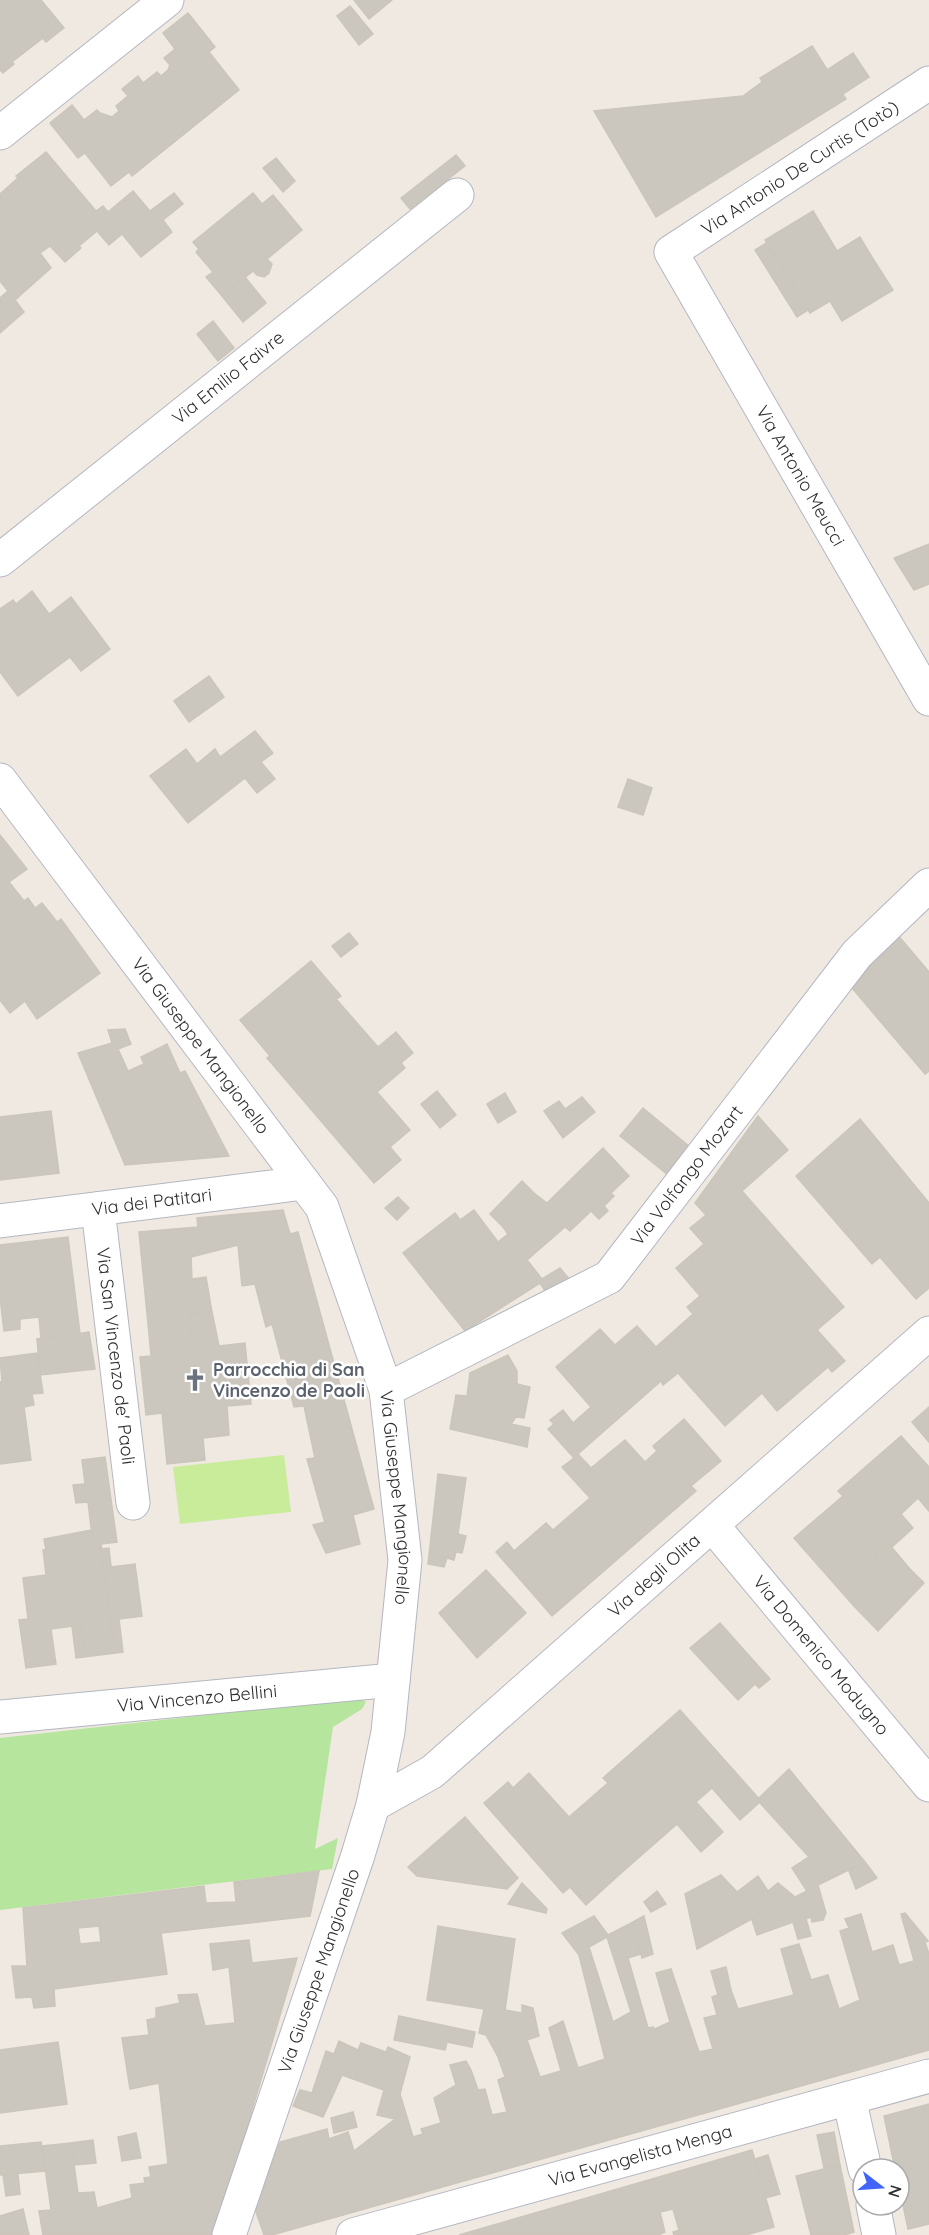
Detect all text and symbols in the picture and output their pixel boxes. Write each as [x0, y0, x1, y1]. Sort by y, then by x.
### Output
street label: Via Antonio De Curtis (Totò) [697, 95, 903, 240]
street label: Via Emilio Faivre [167, 326, 288, 429]
street label: Via Antonio Meucci [751, 401, 850, 550]
street label: Via Giuseppe Mangionello [127, 953, 275, 1139]
street label: Via Volfango Mozart [625, 1100, 748, 1250]
street label: Via dei Patitari [90, 1183, 213, 1220]
street label: Via San Vincenzo de' Paoli [92, 1246, 140, 1466]
place label: Parrocchia di San Vincenzo de Paoli [213, 1358, 365, 1402]
church icon: Parrocchia di San Vincenzo de Paoli [182, 1367, 208, 1393]
street label: Via Giuseppe Mangionello [375, 1389, 417, 1606]
street label: Via degli Olita [603, 1528, 705, 1622]
street label: Via Domenico Modugno [748, 1571, 895, 1740]
street label: Via Vincenzo Bellini [116, 1679, 278, 1717]
street label: Via Giuseppe Mangionello [273, 1865, 364, 2076]
street label: Via Evangelista Menga [546, 2119, 735, 2192]
north arrow [851, 2157, 911, 2217]
text: N [884, 2183, 907, 2200]

